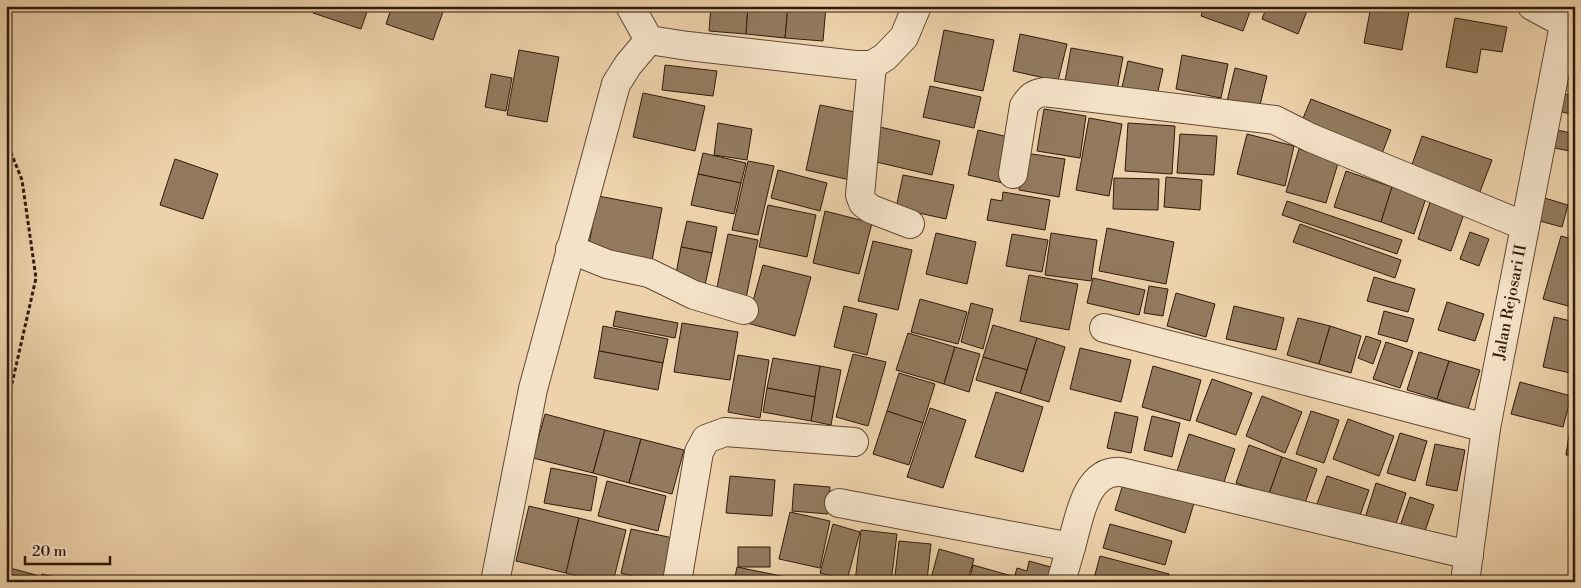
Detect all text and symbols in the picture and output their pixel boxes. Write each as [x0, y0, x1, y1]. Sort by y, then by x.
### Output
street label: Jalan Rejosari II [1489, 243, 1531, 362]
scale bar [25, 533, 110, 565]
text: 20 m [32, 542, 67, 561]

